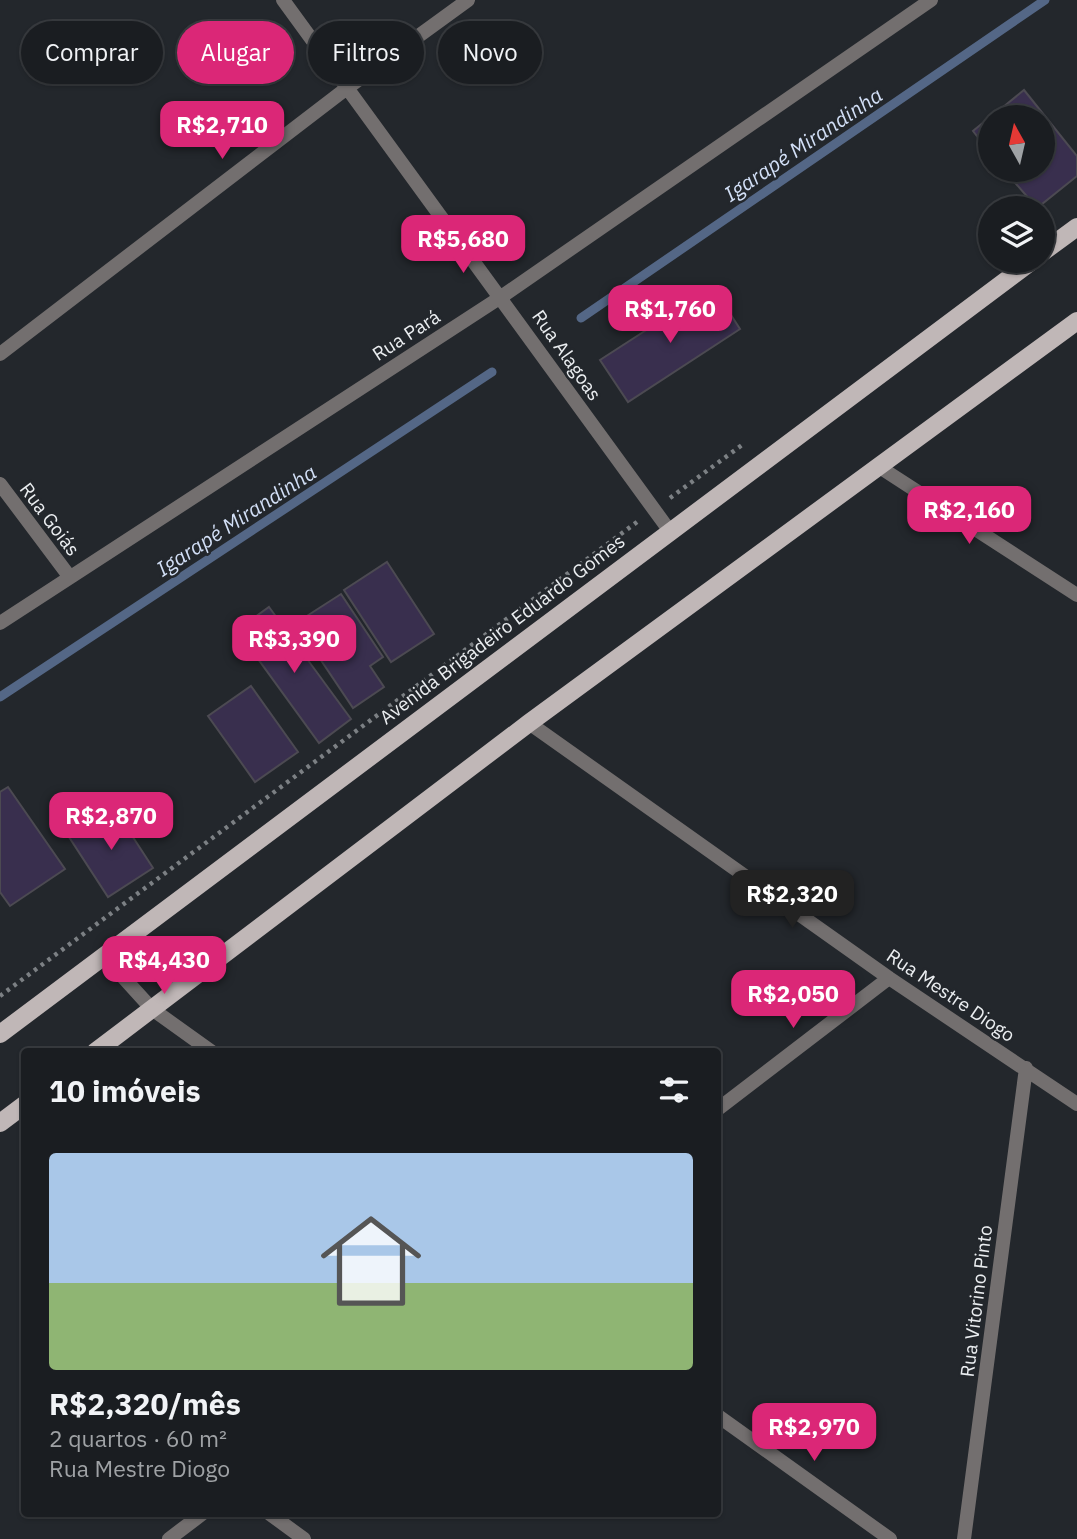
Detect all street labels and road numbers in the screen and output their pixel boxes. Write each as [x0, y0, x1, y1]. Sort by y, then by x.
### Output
street label: Rua Pará [368, 304, 444, 366]
street label: Rua Alagoas [527, 305, 607, 405]
street label: Rua Goiás [15, 478, 85, 560]
street label: Avenida Brigadeiro Eduardo Gomes [375, 529, 629, 729]
street label: Rua Mestre Diogo [882, 943, 1020, 1047]
street label: Rua Vitorino Pinto [955, 1224, 997, 1378]

